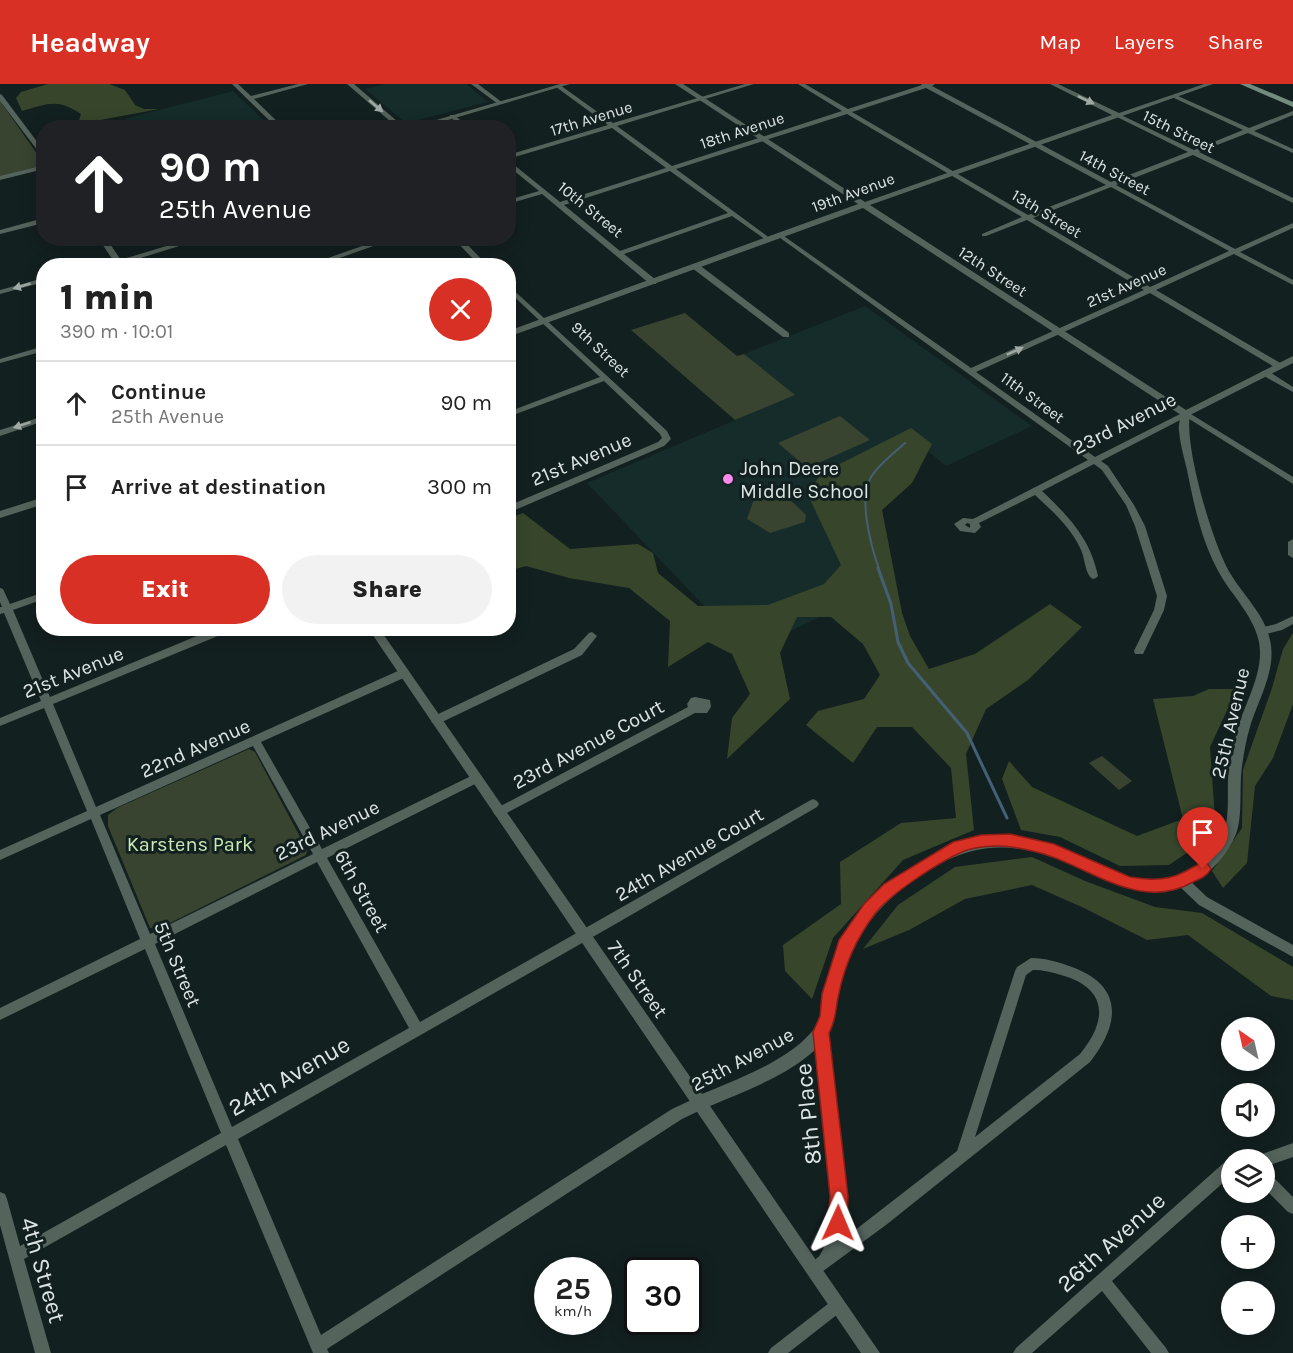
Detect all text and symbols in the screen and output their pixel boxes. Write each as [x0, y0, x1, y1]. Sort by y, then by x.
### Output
text: Headway [30, 26, 150, 59]
text: Map [1039, 30, 1081, 54]
text: Layers [1114, 30, 1175, 54]
text: Share [1208, 30, 1263, 54]
one-way arrow [1078, 95, 1095, 105]
street label: 17th Avenue [548, 97, 635, 140]
one-way arrow [368, 99, 383, 112]
street label: 15th Street [1140, 106, 1218, 157]
street label: 18th Avenue [698, 108, 787, 153]
text: 90 m [159, 142, 262, 192]
icon: ahead [60, 144, 138, 222]
street label: 14th Street [1076, 146, 1153, 199]
street label: 19th Avenue [809, 169, 897, 216]
street label: 10th Street [554, 177, 627, 241]
street label: 13th Street [1008, 185, 1085, 242]
text: 25th Avenue [159, 193, 312, 225]
street label: 12th Street [955, 242, 1031, 301]
street label: 21st Avenue [1083, 259, 1169, 312]
text: 1 min [60, 276, 154, 318]
button: close [429, 278, 492, 341]
one-way arrow [13, 282, 31, 291]
street label: 9th Street [568, 318, 634, 381]
text: 390 m · 10:01 [60, 320, 173, 343]
one-way arrow [1006, 346, 1024, 356]
street label: 11th Street [997, 368, 1068, 427]
text: Continue [111, 379, 206, 405]
icon: ahead [60, 387, 93, 420]
street label: 23rd Avenue [1069, 388, 1180, 459]
text: 90 m [440, 390, 492, 416]
text: 25th Avenue [111, 405, 224, 428]
one-way arrow [13, 421, 31, 431]
street label: 21st Avenue [528, 428, 635, 491]
place label: John Deere Middle School [740, 457, 869, 503]
icon: arrive [60, 471, 93, 504]
marker: John Deere Middle School [721, 472, 735, 486]
text: Arrive at destination [111, 474, 326, 500]
text: 300 m [427, 474, 492, 500]
button: Exit [60, 555, 270, 624]
button: Share [282, 555, 492, 624]
street label: 21st Avenue [19, 642, 127, 703]
street label: 25th Avenue [1207, 665, 1254, 781]
street label: 23rd Avenue Court [509, 695, 668, 794]
street label: 22nd Avenue [137, 714, 254, 783]
street label: 23rd Avenue [271, 795, 383, 866]
street label: 24th Avenue Court [611, 802, 768, 906]
pin [1177, 807, 1228, 869]
icon: arrive [1186, 816, 1219, 849]
park label: Karstens Park [127, 833, 253, 856]
street label: 6th Street [330, 846, 394, 937]
street label: 5th Street [149, 918, 206, 1011]
street label: 7th Street [603, 936, 673, 1023]
north arrow [1221, 1017, 1275, 1071]
map controls [1221, 1017, 1275, 1335]
street label: 25th Avenue [687, 1023, 798, 1096]
street label: 24th Avenue [223, 1030, 355, 1122]
street label: 8th Place [789, 1062, 827, 1166]
button: sound [1221, 1083, 1275, 1137]
button: layers [1221, 1149, 1275, 1203]
street label: 26th Avenue [1051, 1186, 1171, 1298]
position arrow [806, 1191, 870, 1255]
street label: 4th Street [15, 1214, 71, 1326]
button: + [1221, 1215, 1275, 1269]
speed limit sign: 30 [624, 1257, 702, 1335]
text: 25 [555, 1271, 591, 1307]
button: − [1221, 1281, 1275, 1335]
text: km/h [554, 1302, 592, 1320]

